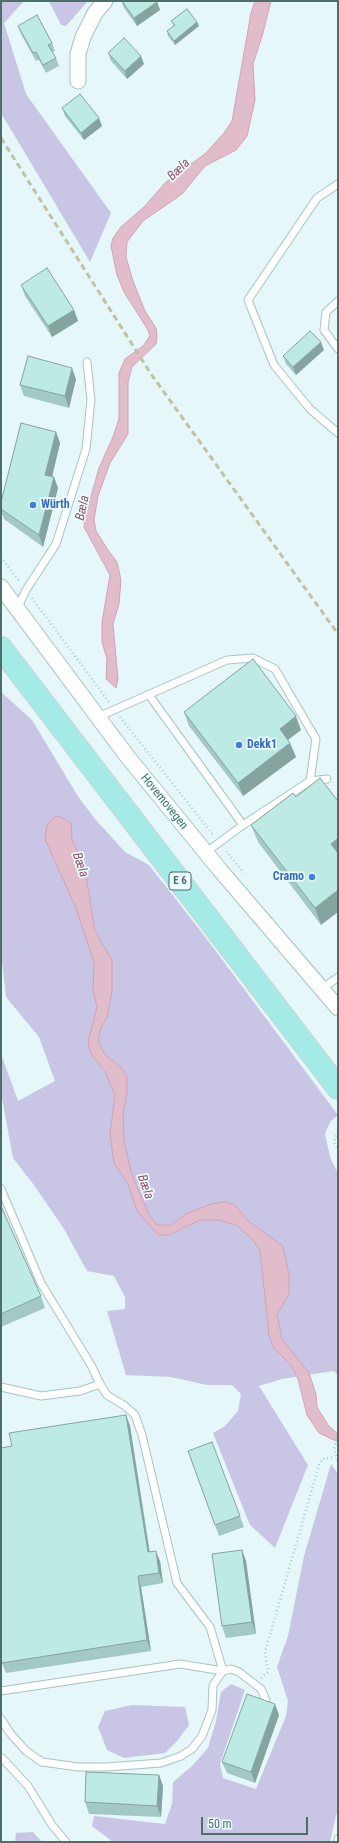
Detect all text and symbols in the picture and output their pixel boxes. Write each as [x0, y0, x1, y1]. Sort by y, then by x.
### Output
water label: Bæla [165, 156, 193, 184]
water label: Bæla [73, 494, 93, 522]
place label: Würth [41, 498, 70, 512]
marker: Würth [28, 500, 38, 510]
place label: Dekk1 [247, 738, 277, 752]
marker: Dekk1 [234, 740, 244, 750]
street label: Hovemovegen [137, 771, 191, 833]
water label: Bæla [69, 851, 91, 879]
place label: Cramo [273, 870, 304, 884]
road number: E 6 [169, 872, 191, 890]
marker: Cramo [307, 872, 317, 882]
water label: Bæla [134, 1173, 156, 1201]
scale bar [203, 1809, 310, 1835]
text: 50 m [208, 1817, 232, 1831]

